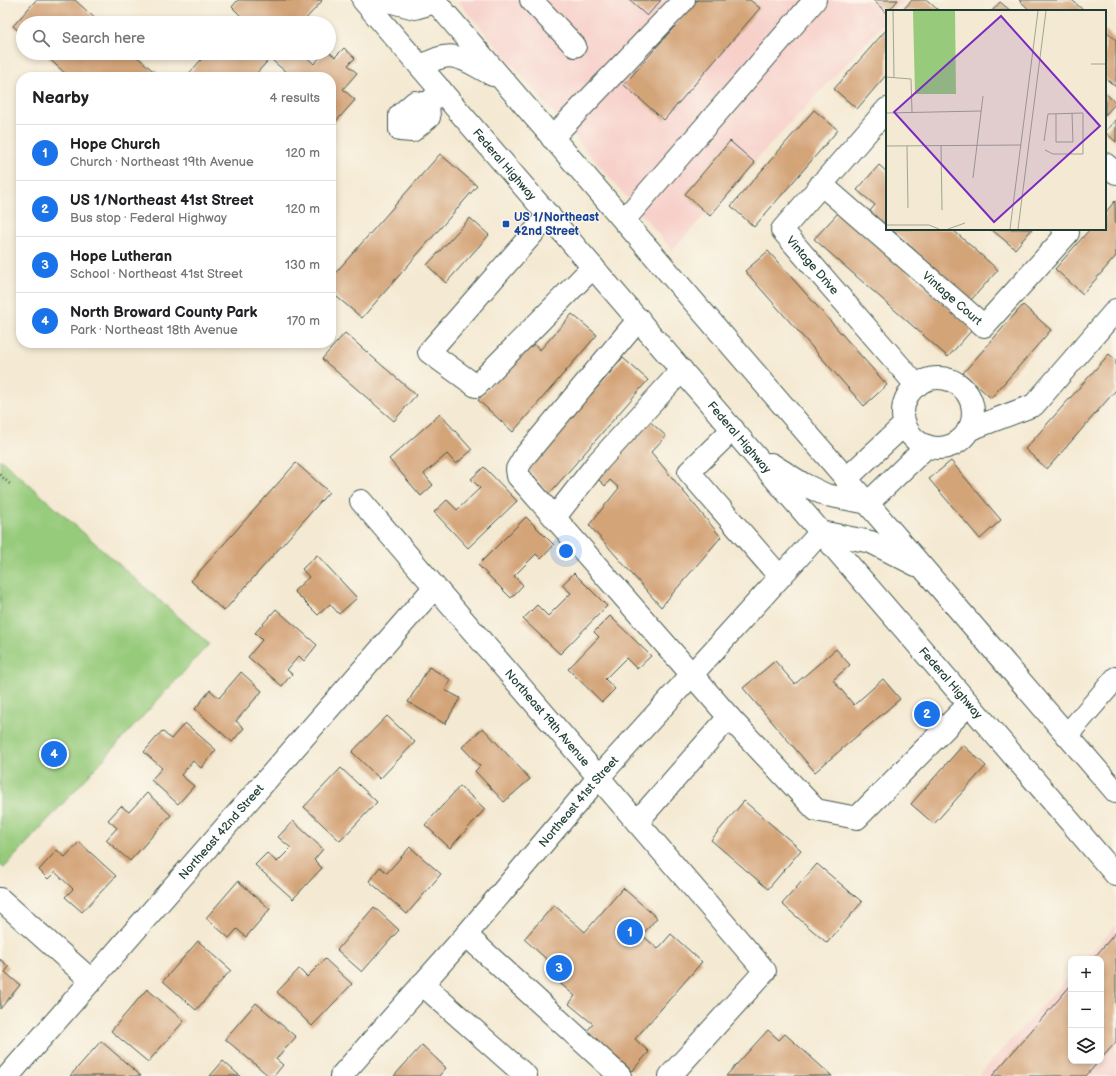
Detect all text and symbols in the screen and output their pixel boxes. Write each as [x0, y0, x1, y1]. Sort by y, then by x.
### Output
inset map [886, 10, 1106, 230]
search box [16, 16, 336, 60]
icon: search [30, 27, 52, 49]
text: Search here [62, 29, 145, 48]
text: Nearby [32, 88, 89, 108]
text: 4 results [270, 90, 320, 106]
street label: Federal Highway [469, 125, 540, 204]
text: Hope Church [70, 135, 160, 154]
text: 1 [42, 145, 48, 161]
text: 120 m [285, 145, 320, 161]
text: Church · Northeast 19th Avenue [70, 154, 254, 170]
text: US 1/Northeast 41st Street [70, 191, 254, 210]
text: 2 [41, 201, 49, 217]
text: 120 m [285, 201, 320, 217]
text: Bus stop · Federal Highway [70, 210, 227, 226]
place label: US 1/Northeast 42nd Street [514, 210, 599, 239]
marker: US 1/Northeast 42nd Street [501, 219, 511, 229]
street label: Vintage Drive [783, 233, 842, 298]
text: Hope Lutheran [70, 247, 172, 266]
text: 3 [41, 257, 49, 273]
text: 130 m [285, 257, 320, 273]
text: School · Northeast 41st Street [70, 266, 243, 282]
street label: Vintage Court [919, 268, 985, 329]
text: North Broward County Park [70, 303, 257, 322]
text: 4 [41, 313, 49, 329]
text: 170 m [287, 313, 320, 329]
text: Park · Northeast 18th Avenue [70, 322, 238, 338]
street label: Federal Highway [704, 398, 775, 477]
your location [556, 541, 576, 561]
street label: Federal Highway [916, 644, 986, 722]
street label: Northeast 19th Avenue [502, 666, 593, 769]
pin: 2 [914, 699, 940, 729]
pin: 4 [41, 739, 67, 769]
street label: Northeast 41st Street [536, 753, 622, 850]
street label: Northeast 42nd Street [175, 781, 267, 883]
pin: 1 [617, 917, 643, 947]
pin: 3 [546, 953, 572, 983]
map controls [1068, 956, 1104, 1064]
button: + [1068, 956, 1104, 992]
button: − [1068, 992, 1104, 1028]
button: layers [1068, 1028, 1104, 1064]

